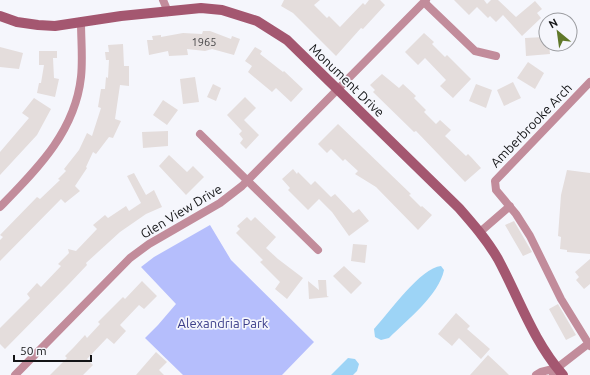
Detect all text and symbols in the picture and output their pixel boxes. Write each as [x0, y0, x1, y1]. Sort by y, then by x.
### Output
north arrow [538, 12, 578, 52]
text: N [547, 16, 560, 30]
house number: 1965 [192, 36, 216, 48]
street label: Monument Drive [307, 41, 387, 119]
street label: Amberbrooke Arch [488, 80, 574, 170]
street label: Glen View Drive [138, 181, 224, 241]
park label: Alexandria Park [178, 316, 269, 330]
scale bar [14, 337, 91, 363]
text: 50 m [20, 344, 47, 357]

